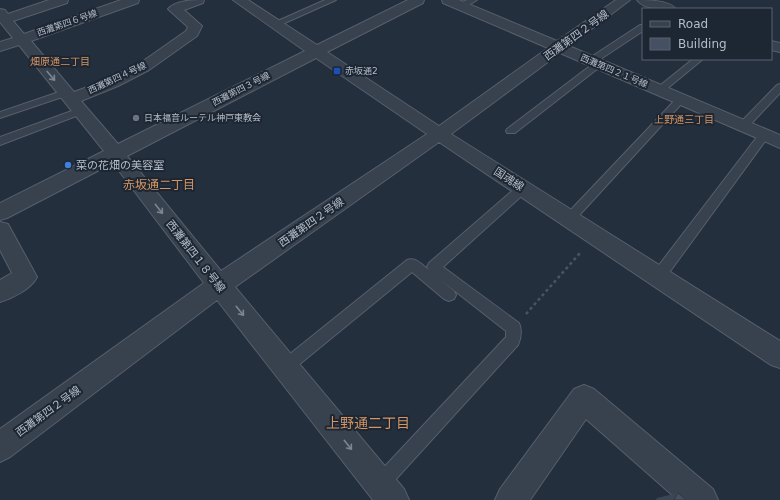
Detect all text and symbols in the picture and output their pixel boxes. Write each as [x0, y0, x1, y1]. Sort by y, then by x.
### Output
street label: 西灘第四６号線 [36, 8, 99, 38]
street label: 西灘第四２号線 [541, 8, 611, 63]
legend [642, 8, 772, 60]
text: Road [678, 17, 708, 31]
text: Building [678, 37, 727, 51]
street label: 西灘第四２１号線 [579, 52, 650, 90]
district label: 畑原通二丁目 [30, 56, 90, 67]
street label: 西灘第四４号線 [86, 60, 149, 96]
marker: 赤坂通2 [332, 66, 342, 76]
place label: 赤坂通2 [345, 66, 378, 76]
one-way arrow [46, 70, 55, 81]
street label: 西灘第四３号線 [211, 70, 272, 108]
marker: 日本福音ルーテル神戸東教会 [131, 113, 141, 123]
place label: 日本福音ルーテル神戸東教会 [144, 113, 261, 123]
district label: 上野通三丁目 [654, 114, 714, 125]
place label: 菜の花畑の美容室 [76, 159, 164, 172]
marker: 菜の花畑の美容室 [63, 160, 73, 170]
street label: 国魂線 [491, 165, 526, 194]
district label: 赤坂通二丁目 [123, 178, 195, 192]
street label: 西灘第四２号線 [276, 195, 347, 250]
one-way arrow [155, 204, 164, 215]
street label: 西灘第四１８号線 [163, 218, 228, 295]
one-way arrow [235, 306, 244, 316]
street label: 西灘第四２号線 [13, 384, 83, 439]
district label: 上野通二丁目 [326, 415, 410, 431]
one-way arrow [344, 439, 353, 450]

